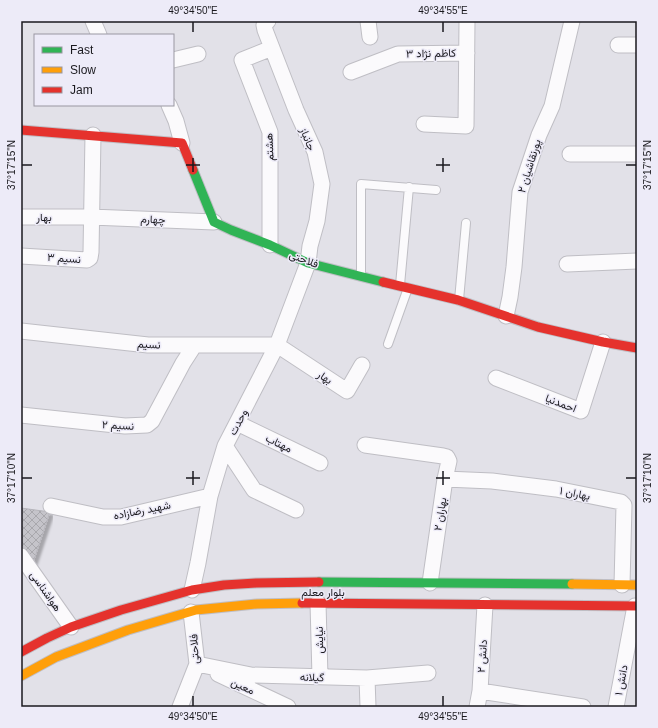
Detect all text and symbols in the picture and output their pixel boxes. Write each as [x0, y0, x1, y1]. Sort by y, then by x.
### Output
text: 49°34'50"E [168, 5, 218, 16]
text: 49°34'55"E [418, 5, 468, 16]
legend [34, 34, 174, 106]
text: Fast [70, 43, 94, 57]
street label: کاظم نژاد ۳ [406, 47, 456, 61]
text: Slow [70, 63, 96, 77]
text: Jam [70, 83, 93, 97]
street label: جانباز [297, 125, 318, 153]
street label: هشتم [262, 132, 278, 161]
street label: پورنقاشیان ۲ [515, 138, 545, 195]
text: 37°17'15"N [6, 140, 17, 190]
text: 37°17'15"N [642, 140, 653, 190]
street label: بهار [35, 211, 52, 224]
street label: چهارم [140, 213, 166, 227]
street label: فلاحتی [287, 248, 320, 271]
street label: نسیم ۳ [47, 251, 81, 267]
street label: نسیم [137, 337, 161, 353]
street label: بهار [314, 367, 335, 387]
street label: احمدنیا [544, 392, 578, 415]
street label: وحدت [226, 407, 251, 438]
street label: نسیم ٢ [101, 418, 134, 434]
street label: مهتاب [263, 431, 294, 455]
text: 37°17'10"N [6, 453, 17, 503]
text: 37°17'10"N [642, 453, 653, 503]
street label: بهاران ۱ [559, 484, 591, 503]
street label: بهاران ۲ [431, 497, 450, 532]
street label: شهید رضازاده [112, 499, 172, 522]
street label: هواشناسی [27, 569, 64, 614]
street label: بلوار معلم [301, 586, 345, 600]
street label: نیایش [313, 626, 326, 654]
street label: فلاحتی [187, 634, 202, 664]
street label: دانش ۲ [475, 639, 490, 673]
street label: دانش ۱ [612, 664, 631, 696]
street label: گیلانه [300, 671, 324, 684]
street label: معین [229, 675, 257, 698]
text: 49°34'50"E [168, 711, 218, 722]
text: 49°34'55"E [418, 711, 468, 722]

